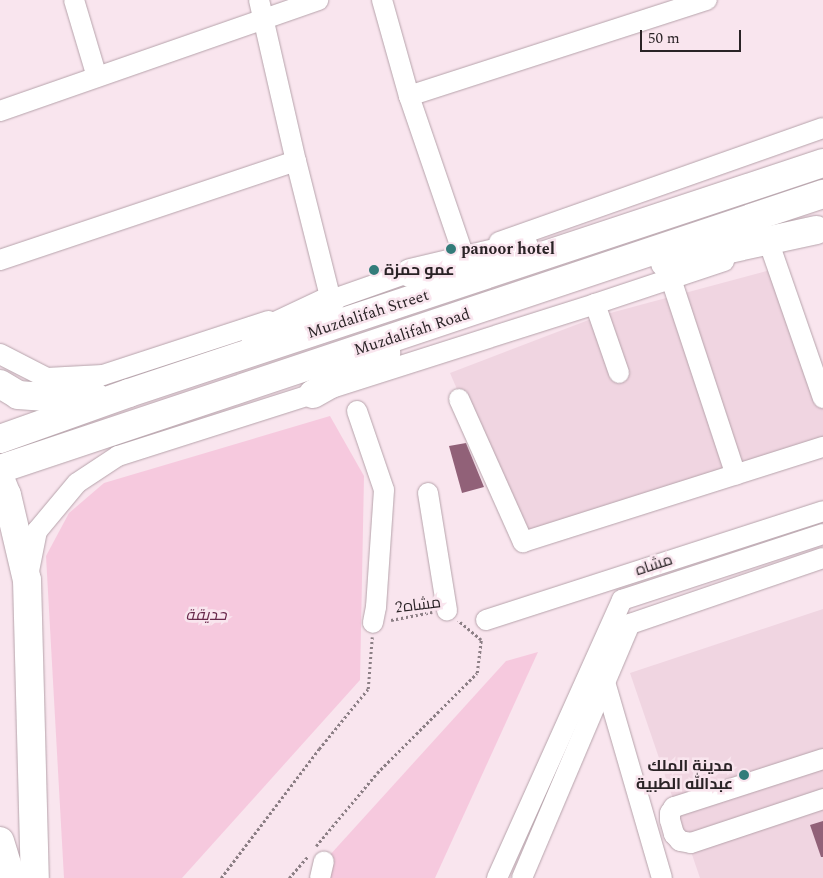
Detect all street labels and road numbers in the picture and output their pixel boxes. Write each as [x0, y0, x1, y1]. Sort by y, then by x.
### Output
street label: Muzdalifah Street [305, 285, 431, 343]
street label: Muzdalifah Road [352, 304, 472, 360]
street label: مشاه [633, 550, 675, 580]
street label: مشاه2 [394, 593, 442, 617]

